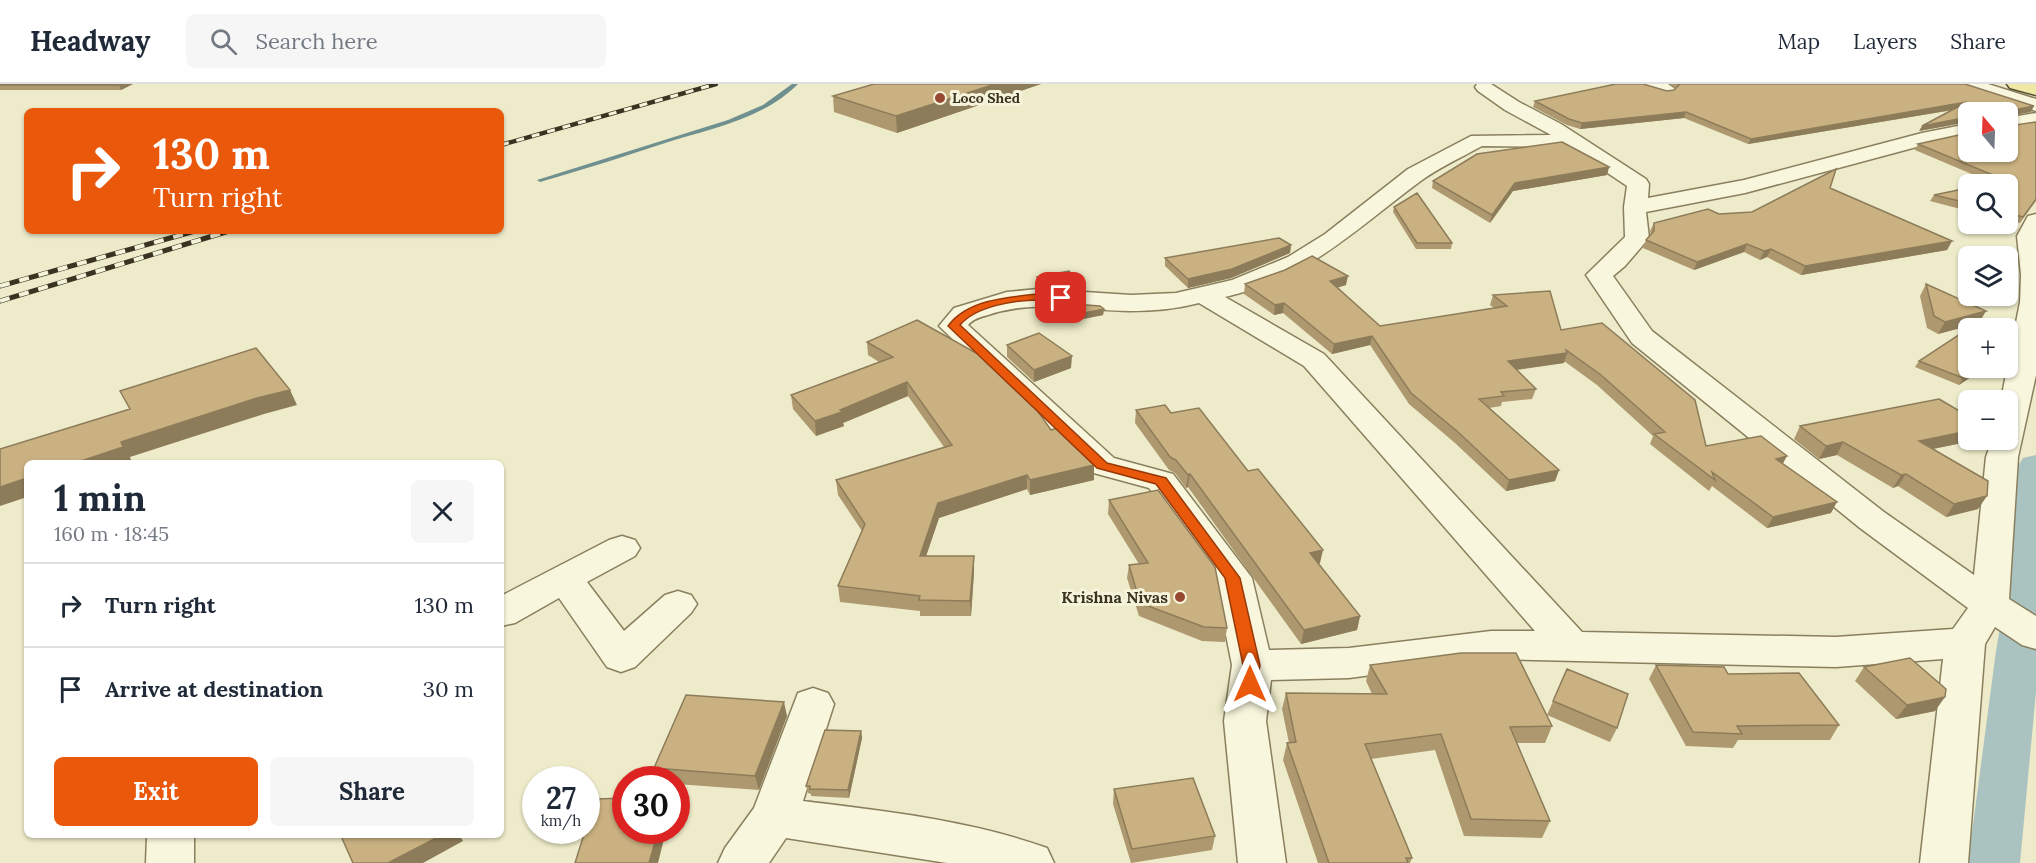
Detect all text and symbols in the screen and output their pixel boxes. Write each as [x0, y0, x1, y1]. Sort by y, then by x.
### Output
search box [186, 14, 606, 68]
text: Headway [30, 23, 150, 59]
icon: search [207, 25, 240, 58]
text: Search here [255, 27, 378, 55]
text: Map [1777, 28, 1820, 55]
text: Layers [1853, 28, 1917, 55]
text: Share [1950, 28, 2006, 55]
place label: Loco Shed [952, 89, 1020, 107]
marker: Loco Shed [933, 91, 947, 105]
north arrow [1958, 102, 2018, 162]
map controls [1958, 102, 2018, 450]
text: 130 m [153, 127, 270, 181]
icon: right [54, 132, 132, 210]
button: search [1958, 174, 2018, 234]
text: Turn right [153, 180, 282, 214]
button: layers [1958, 246, 2018, 306]
pin [1035, 272, 1086, 323]
icon: arrive [1044, 281, 1077, 314]
button: + [1958, 318, 2018, 378]
button: − [1958, 390, 2018, 450]
text: 1 min [54, 475, 146, 521]
button: close [411, 480, 474, 543]
text: 160 m · 18:45 [54, 521, 169, 546]
place label: Krishna Nivas [1061, 587, 1168, 607]
icon: right [54, 589, 87, 622]
marker: Krishna Nivas [1173, 590, 1187, 604]
text: Turn right [105, 591, 216, 619]
text: 130 m [415, 591, 474, 619]
position arrow [1218, 652, 1282, 716]
icon: arrive [54, 673, 87, 706]
text: Arrive at destination [105, 675, 323, 703]
text: 30 m [423, 675, 474, 703]
button: Exit [54, 757, 258, 826]
button: Share [270, 757, 474, 826]
speed limit sign: 30 [612, 766, 690, 844]
text: 27 [546, 779, 576, 817]
text: km/h [541, 811, 581, 830]

